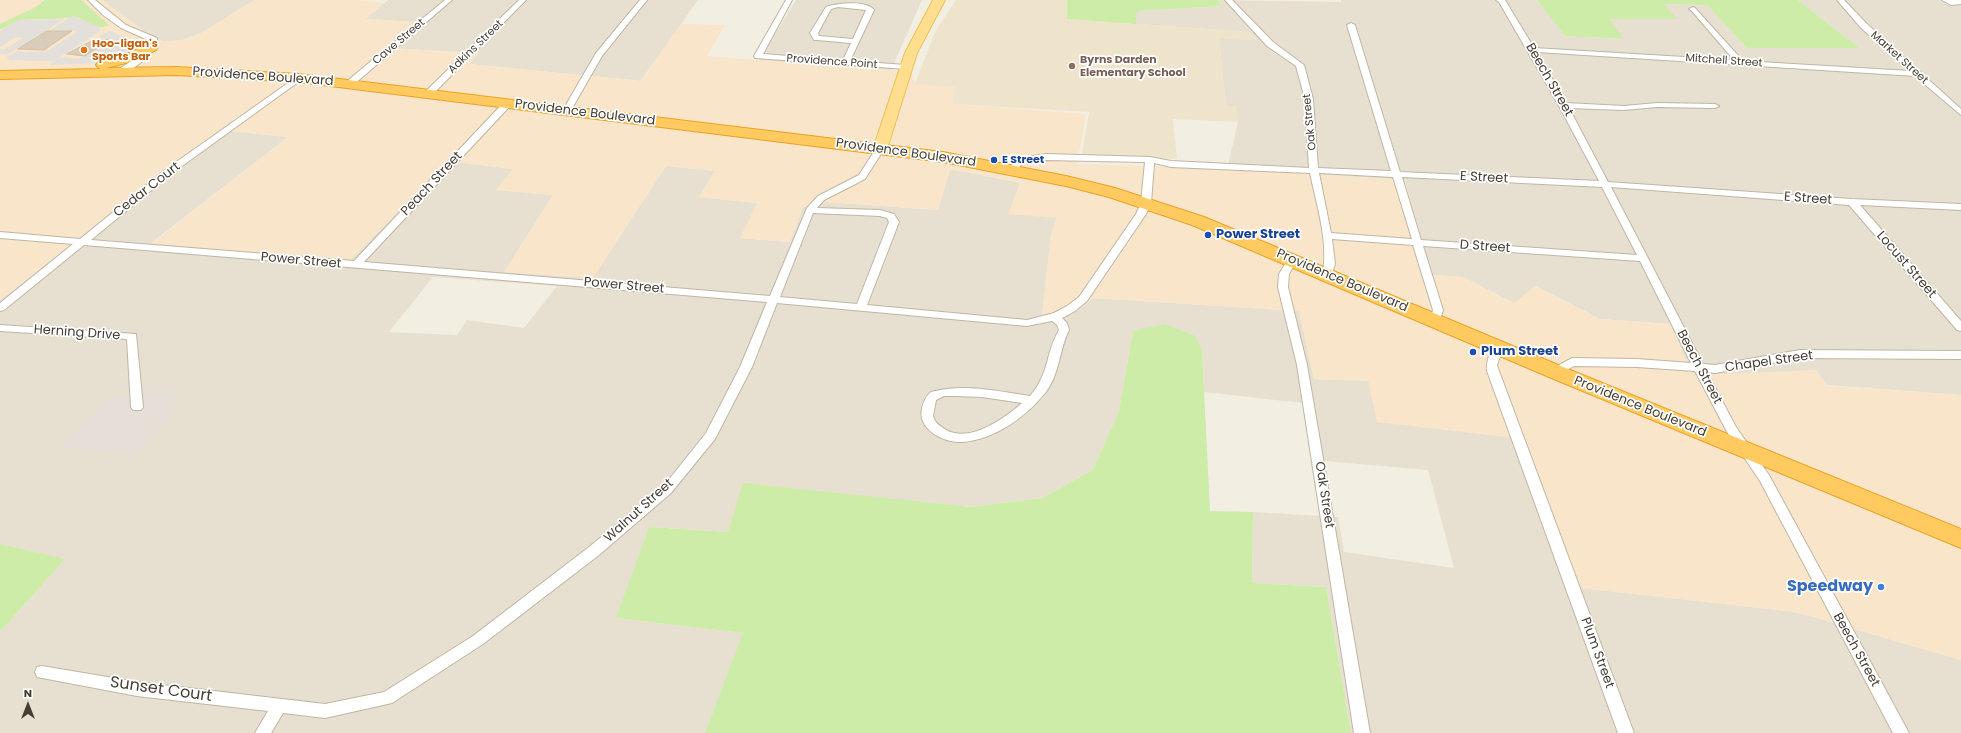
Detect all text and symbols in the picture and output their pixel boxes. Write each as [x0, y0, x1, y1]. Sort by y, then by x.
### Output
street label: Cave Street [370, 16, 428, 68]
street label: Adkins Street [446, 18, 506, 76]
street label: Market Street [1868, 29, 1930, 87]
place label: Hoo-ligan's Sports Bar [92, 37, 158, 63]
street label: Beech Street [1522, 41, 1576, 119]
marker: Hoo-ligan's Sports Bar [79, 45, 89, 55]
street label: Providence Point [786, 52, 878, 72]
street label: Mitchell Street [1685, 52, 1763, 70]
place label: Byrns Darden Elementary School [1080, 53, 1186, 79]
marker: Byrns Darden Elementary School [1067, 61, 1077, 71]
street label: Providence Boulevard [192, 64, 334, 90]
street label: Oak Street [1300, 93, 1320, 151]
street label: Providence Boulevard [514, 97, 656, 129]
street label: Providence Boulevard [835, 135, 977, 171]
street label: Peach Street [398, 149, 466, 219]
place label: E Street [1002, 153, 1044, 167]
marker: E Street [989, 155, 999, 165]
street label: Cedar Court [111, 159, 183, 221]
street label: E Street [1460, 169, 1508, 187]
street label: E Street [1783, 190, 1833, 208]
place label: Power Street [1216, 227, 1300, 243]
street label: Locust Street [1873, 228, 1939, 302]
marker: Power Street [1203, 230, 1213, 240]
street label: D Street [1459, 237, 1511, 257]
street label: Providence Boulevard [1274, 246, 1410, 316]
street label: Power Street [260, 250, 342, 272]
street label: Power Street [583, 275, 665, 297]
street label: Herning Drive [33, 322, 121, 344]
street label: Beech Street [1673, 327, 1725, 407]
place label: Plum Street [1481, 344, 1558, 360]
marker: Plum Street [1468, 347, 1478, 357]
street label: Chapel Street [1724, 348, 1814, 376]
street label: Providence Boulevard [1572, 373, 1708, 441]
street label: Oak Street [1311, 461, 1337, 529]
street label: Walnut Street [601, 476, 677, 546]
place label: Speedway [1787, 577, 1873, 597]
marker: Speedway [1876, 582, 1886, 592]
street label: Beech Street [1829, 610, 1883, 690]
street label: Plum Street [1577, 616, 1617, 690]
street label: Sunset Court [109, 673, 213, 707]
north arrow [8, 685, 48, 725]
text: N [24, 685, 32, 701]

